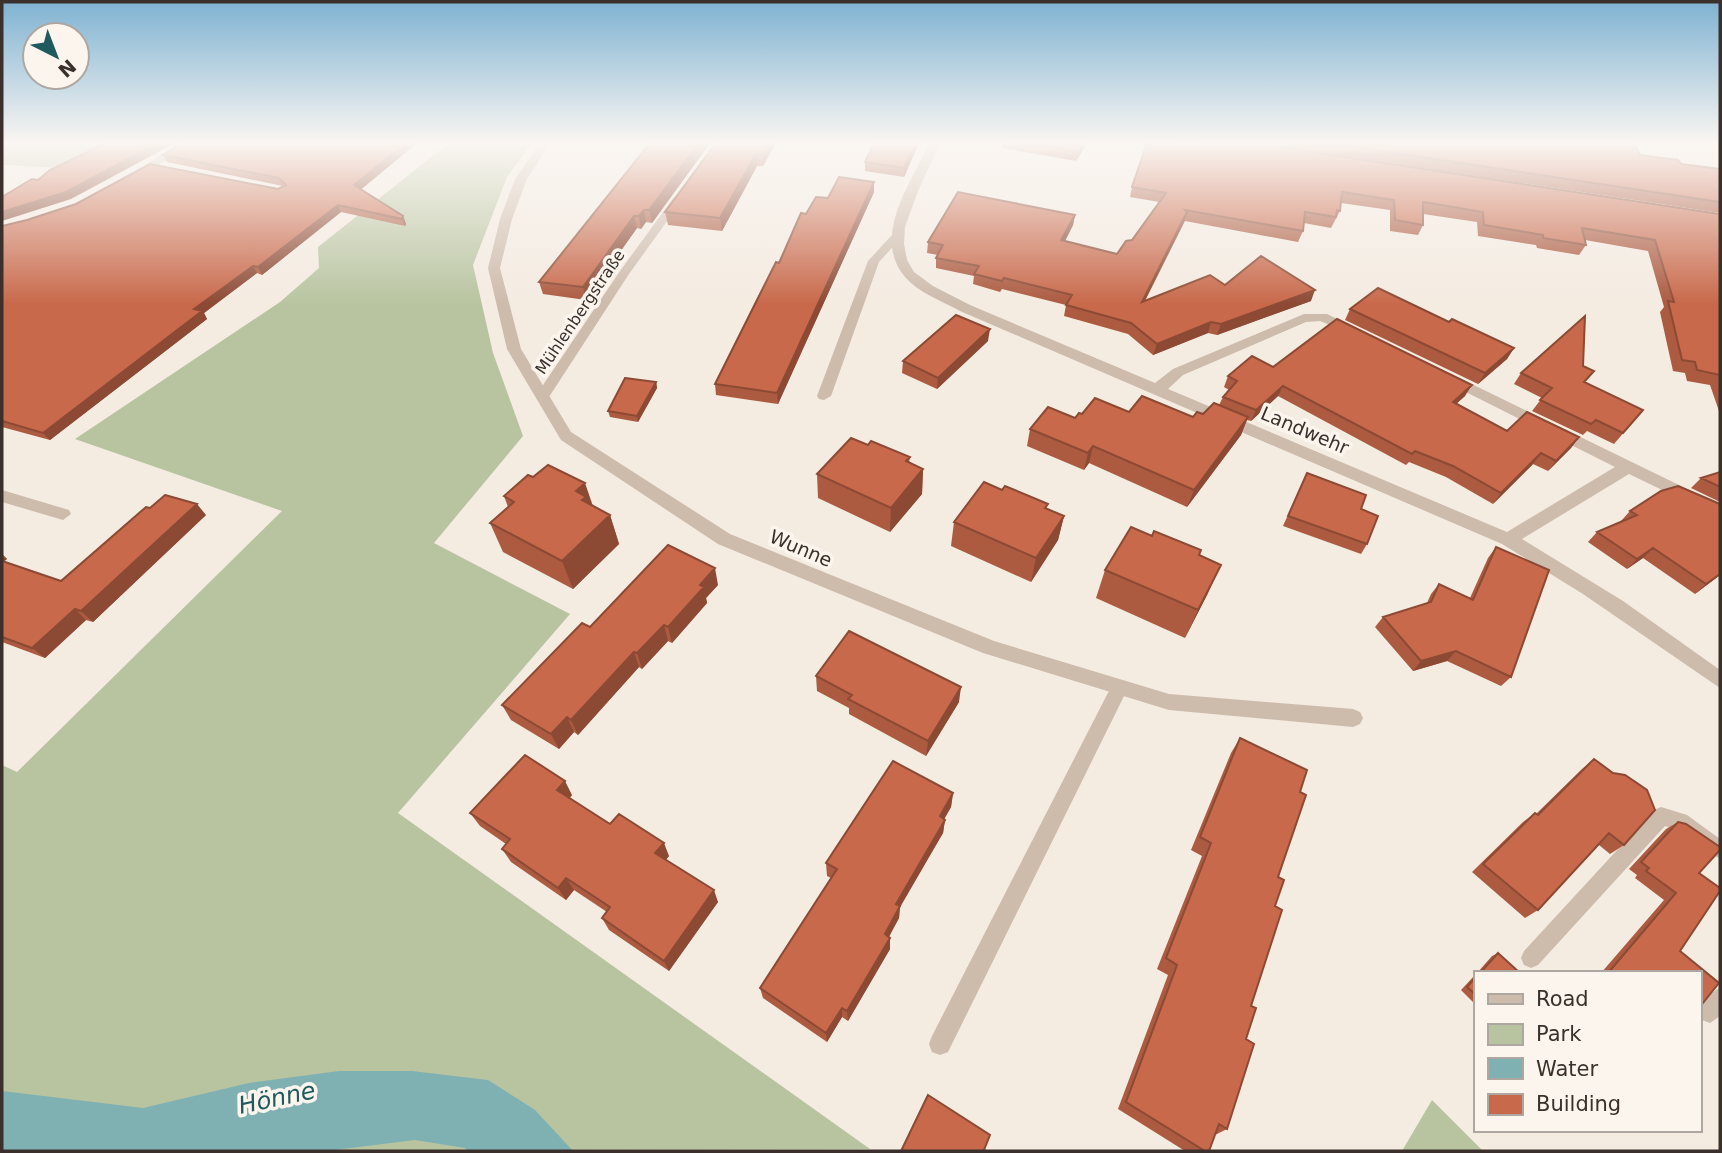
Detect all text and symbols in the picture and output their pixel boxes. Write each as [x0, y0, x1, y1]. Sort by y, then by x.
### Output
north arrow [21, 21, 91, 91]
text: N [54, 55, 81, 82]
street label: Mühlenbergstraße [531, 246, 629, 378]
street label: Landwehr [1258, 402, 1352, 458]
street label: Wunne [766, 525, 836, 571]
legend [1474, 971, 1701, 1132]
text: Road [1536, 987, 1589, 1011]
text: Park [1536, 1022, 1582, 1046]
text: Water [1536, 1057, 1598, 1081]
water label: Hönne [236, 1076, 318, 1120]
text: Building [1536, 1092, 1621, 1116]

